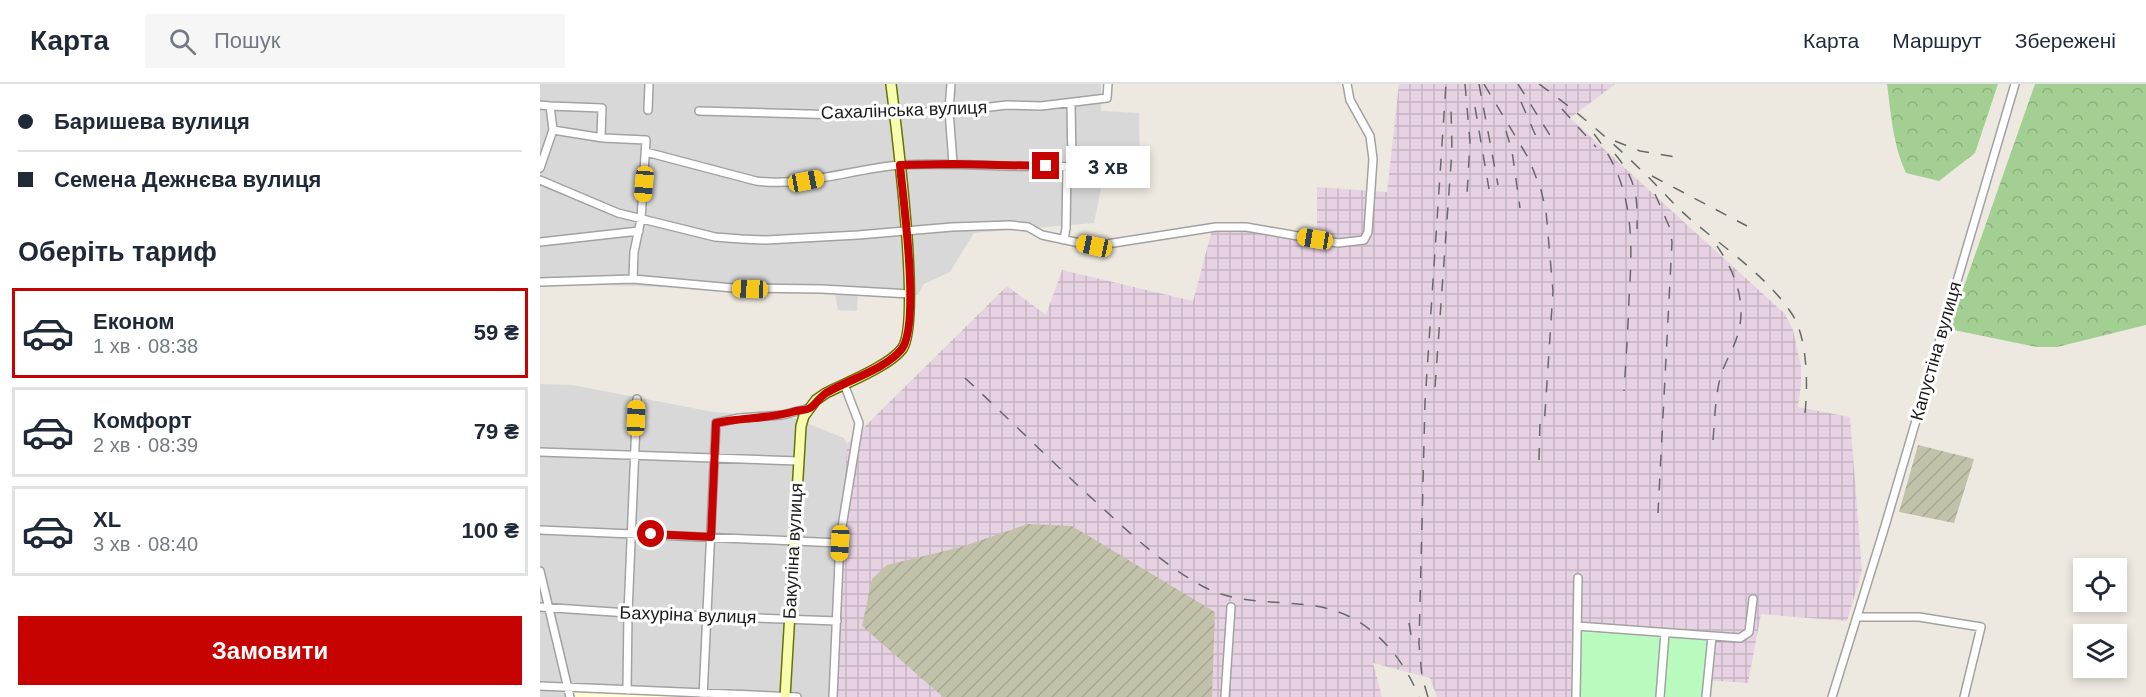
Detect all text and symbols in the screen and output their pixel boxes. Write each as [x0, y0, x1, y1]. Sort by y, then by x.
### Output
search box [145, 14, 565, 68]
text: Карта [30, 25, 109, 56]
icon: search [166, 25, 199, 58]
text: Пошук [214, 28, 280, 53]
text: Карта [1803, 29, 1859, 52]
text: Маршрут [1892, 29, 1982, 52]
text: Збережені [2015, 29, 2116, 52]
street label: Сахалінська вулиця [820, 97, 988, 123]
text: Баришева вулиця [54, 109, 250, 134]
callout: 3 хв [1067, 145, 1151, 187]
route end [1032, 152, 1059, 179]
text: 3 хв [1088, 156, 1128, 178]
car [633, 165, 655, 203]
text: Семена Дежнєва вулиця [54, 167, 321, 192]
car [787, 169, 825, 193]
car [1296, 227, 1334, 251]
car [1075, 233, 1113, 259]
text: Оберіть тариф [18, 237, 217, 267]
car [732, 279, 768, 299]
street label: Капустіна вулиця [1907, 279, 1965, 423]
icon: car [21, 306, 75, 360]
text: Економ [93, 309, 175, 334]
text: 59 ₴ [474, 320, 519, 345]
text: 1 хв · 08:38 [93, 335, 198, 357]
car [626, 400, 646, 436]
icon: car [21, 405, 75, 459]
text: Комфорт [93, 408, 192, 433]
text: 79 ₴ [474, 419, 519, 444]
text: 2 хв · 08:39 [93, 434, 198, 456]
street label: Бакуліна вулиця [779, 482, 807, 620]
icon: car [21, 504, 75, 558]
text: XL [93, 507, 121, 532]
text: 100 ₴ [462, 518, 519, 543]
route start [637, 520, 664, 547]
car [830, 525, 850, 561]
text: 3 хв · 08:40 [93, 533, 198, 555]
map controls [2073, 558, 2127, 678]
button: locate [2073, 558, 2127, 612]
street label: Бахуріна вулиця [619, 603, 757, 627]
button: Замовити [18, 616, 522, 685]
button: layers [2073, 624, 2127, 678]

